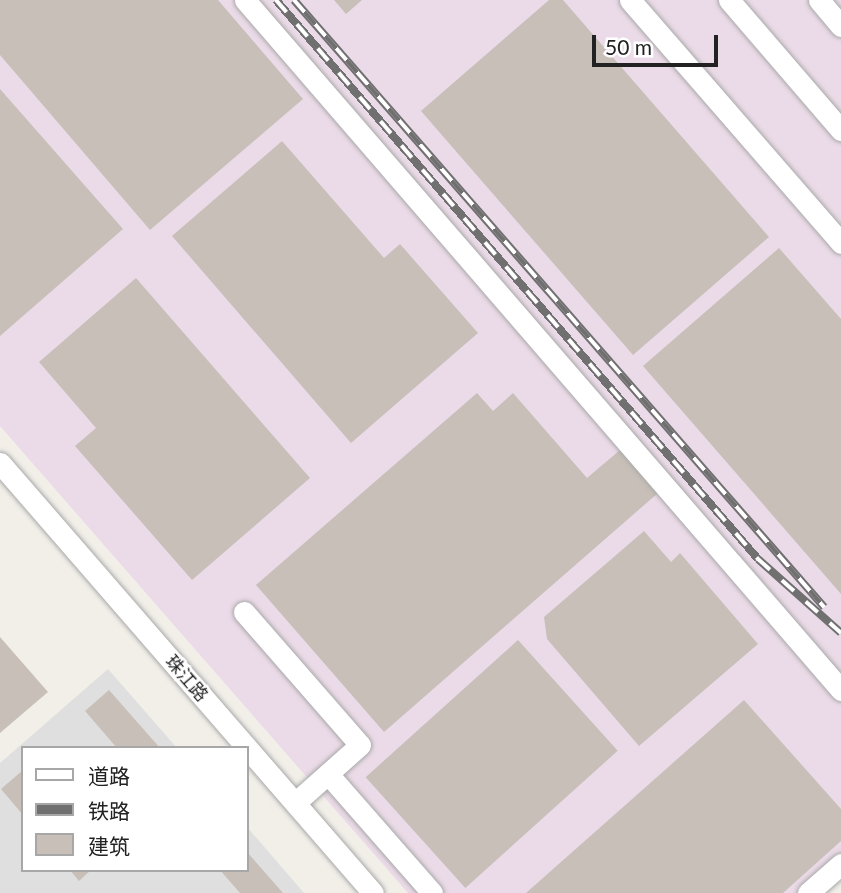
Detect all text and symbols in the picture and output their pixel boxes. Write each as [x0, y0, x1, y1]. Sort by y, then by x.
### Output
scale bar [596, 21, 722, 65]
text: 50 m [605, 34, 652, 59]
street label: 珠江路 [161, 651, 213, 705]
legend [21, 746, 248, 872]
text: 道路 [88, 763, 130, 788]
text: 铁路 [88, 798, 130, 823]
text: 建筑 [88, 833, 130, 858]

